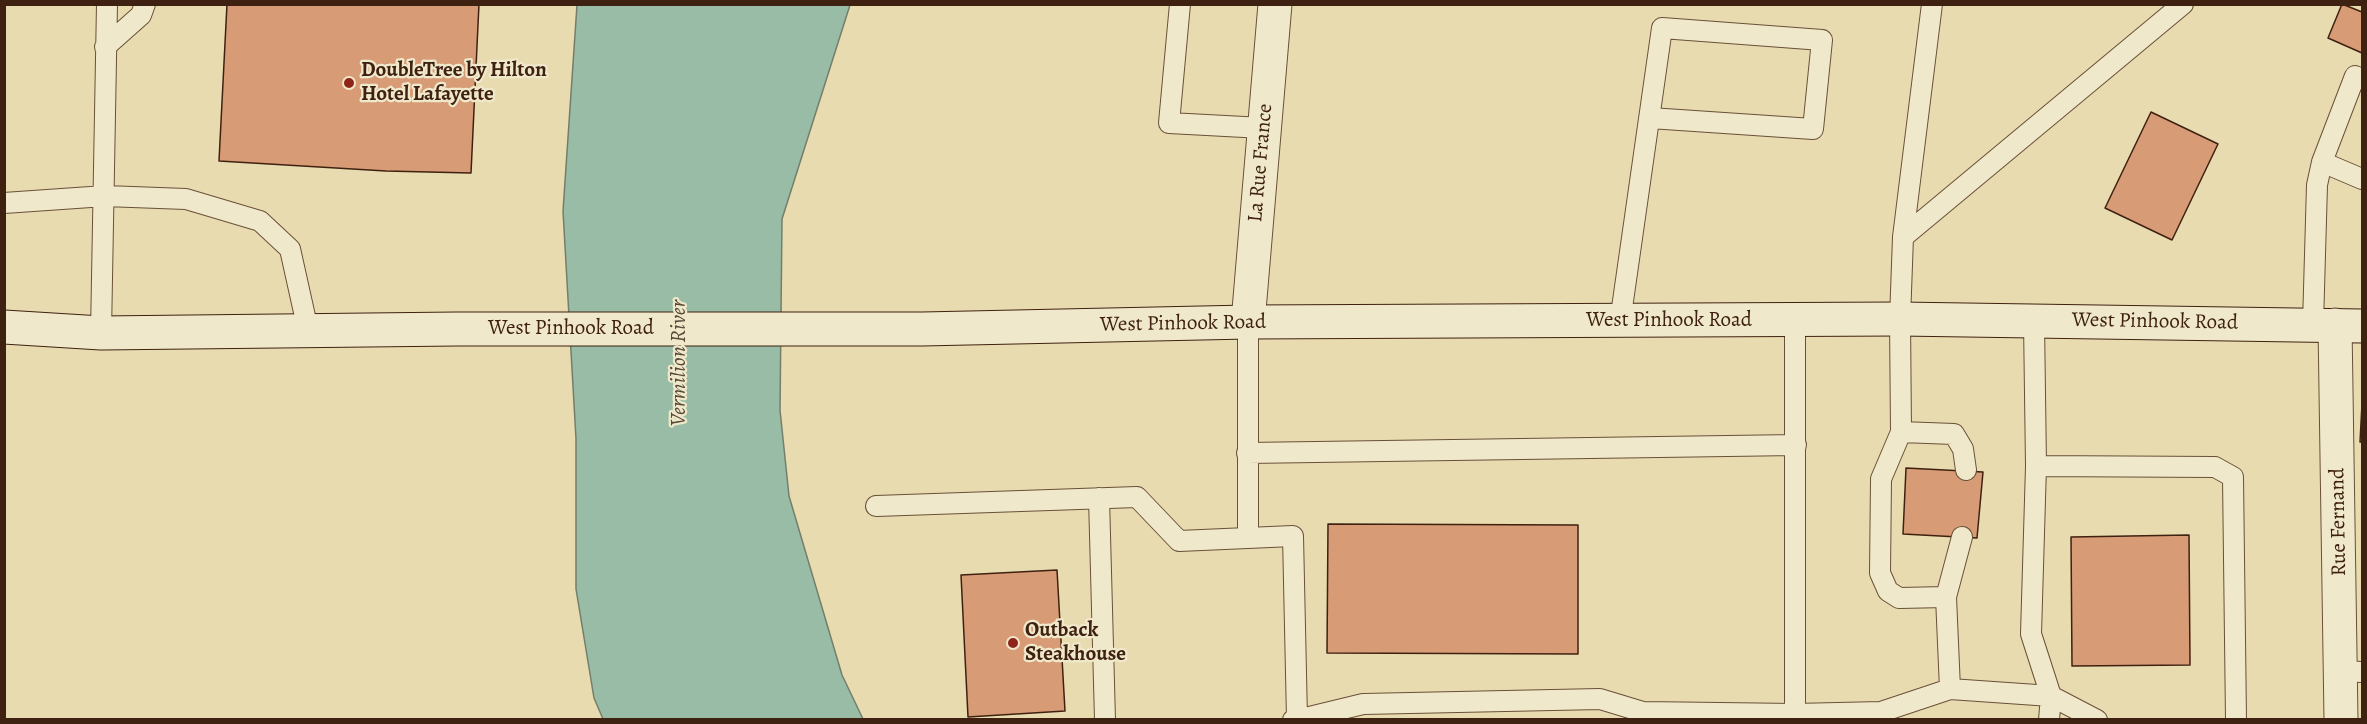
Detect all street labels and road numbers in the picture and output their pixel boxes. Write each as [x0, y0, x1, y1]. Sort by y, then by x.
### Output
street label: La Rue France [1243, 103, 1279, 223]
street label: West Pinhook Road [1586, 308, 1752, 334]
street label: West Pinhook Road [2072, 308, 2238, 336]
street label: West Pinhook Road [1100, 310, 1266, 338]
street label: West Pinhook Road [488, 316, 654, 342]
street label: Rue Fernand [2325, 468, 2353, 576]

